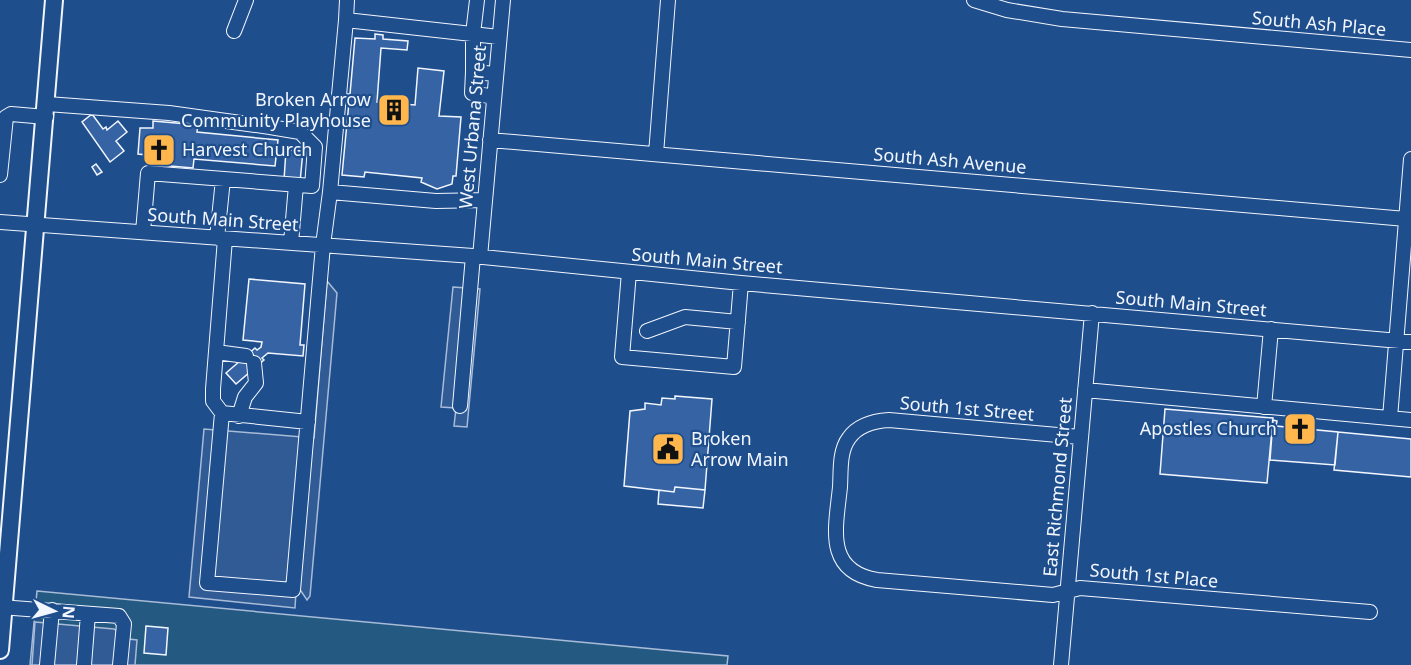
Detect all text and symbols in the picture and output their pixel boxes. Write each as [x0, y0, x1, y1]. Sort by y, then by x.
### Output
street label: South Ash Place [1251, 5, 1387, 41]
street label: West Urbana Street [453, 44, 491, 210]
place label: Broken Arrow Community Playhouse [181, 87, 371, 132]
building icon: Broken Arrow Community Playhouse [376, 92, 412, 128]
church icon: Harvest Church [141, 132, 177, 168]
place label: Harvest Church [182, 137, 312, 161]
street label: South Ash Avenue [873, 141, 1028, 179]
street label: South Main Street [147, 202, 300, 236]
street label: South Main Street [631, 241, 784, 279]
street label: South Main Street [1115, 284, 1268, 322]
street label: South 1st Street [899, 390, 1036, 426]
street label: East Richmond Street [1037, 396, 1077, 578]
church icon: Apostles Church [1282, 411, 1318, 447]
place label: Apostles Church [1140, 416, 1277, 440]
place label: Broken Arrow Main [691, 426, 789, 471]
public building icon: Broken Arrow Main [650, 431, 686, 467]
street label: South 1st Place [1089, 557, 1219, 593]
north arrow [24, 581, 84, 641]
text: N [57, 605, 80, 620]

